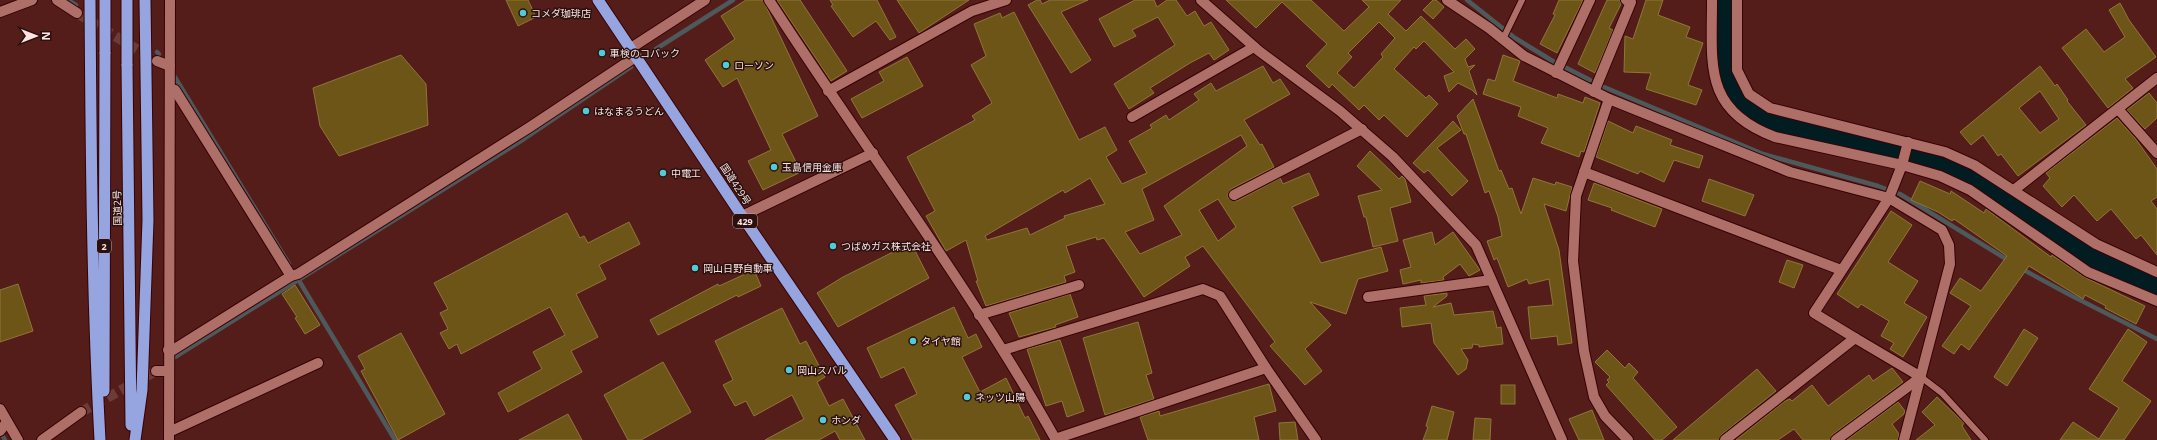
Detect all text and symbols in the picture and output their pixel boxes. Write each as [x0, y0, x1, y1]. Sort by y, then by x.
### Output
place label: コメダ珈琲店 [531, 6, 591, 20]
marker: コメダ珈琲店 [518, 8, 528, 18]
north arrow [16, 16, 56, 56]
text: N [39, 32, 54, 40]
place label: 車検のコバック [610, 46, 680, 60]
marker: 車検のコバック [597, 48, 607, 58]
place label: ローソン [734, 58, 774, 72]
marker: ローソン [721, 60, 731, 70]
place label: はなまるうどん [594, 104, 664, 118]
marker: はなまるうどん [581, 106, 591, 116]
street label: 国道429号 [717, 160, 755, 208]
place label: 玉島信用金庫 [782, 160, 842, 174]
marker: 玉島信用金庫 [769, 162, 779, 172]
place label: 中電工 [671, 166, 701, 180]
marker: 中電工 [658, 168, 668, 178]
street label: 国道2号 [110, 190, 124, 226]
road number: 429 [733, 214, 757, 228]
road number: 2 [97, 239, 111, 253]
place label: つばめガス株式会社 [841, 239, 931, 253]
marker: つばめガス株式会社 [828, 241, 838, 251]
place label: 岡山日野自動車 [703, 261, 773, 275]
marker: 岡山日野自動車 [690, 263, 700, 273]
place label: タイヤ館 [921, 334, 961, 348]
marker: タイヤ館 [908, 336, 918, 346]
place label: 岡山スバル [797, 363, 847, 377]
marker: 岡山スバル [784, 365, 794, 375]
place label: ネッツ山陽 [975, 390, 1025, 404]
marker: ネッツ山陽 [962, 392, 972, 402]
place label: ホンダ [831, 413, 861, 427]
marker: ホンダ [818, 415, 828, 425]

